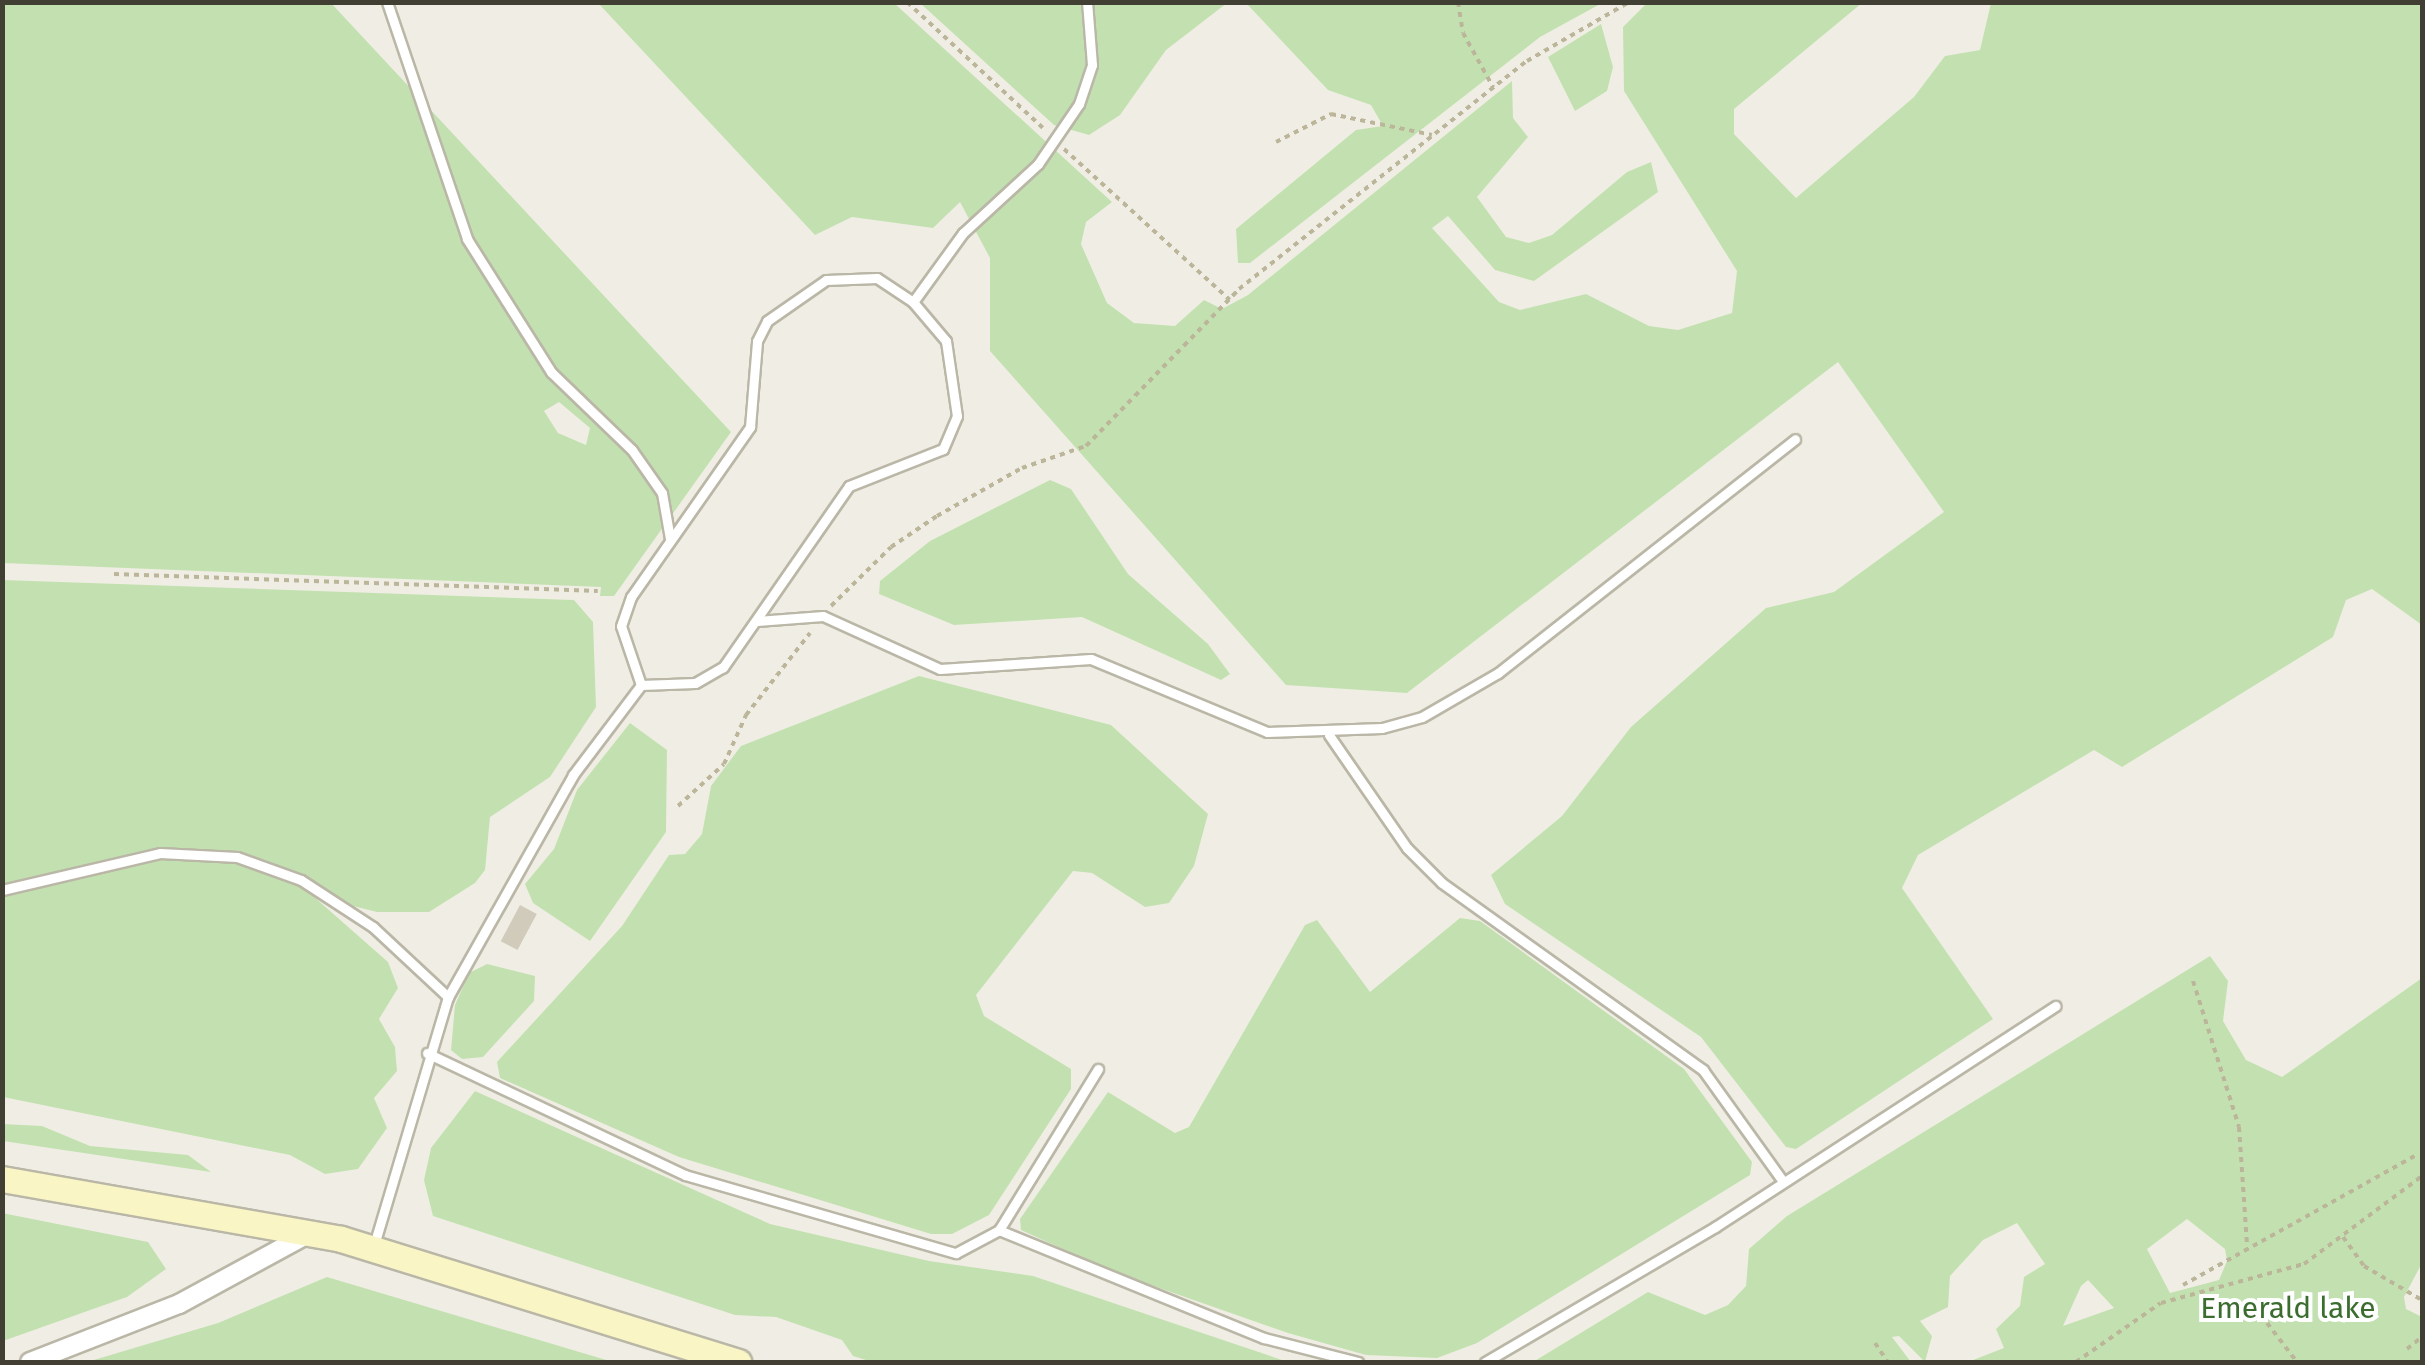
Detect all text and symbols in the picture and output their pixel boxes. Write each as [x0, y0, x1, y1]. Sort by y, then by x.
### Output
park label: Emerald lake [2200, 1290, 2376, 1326]

